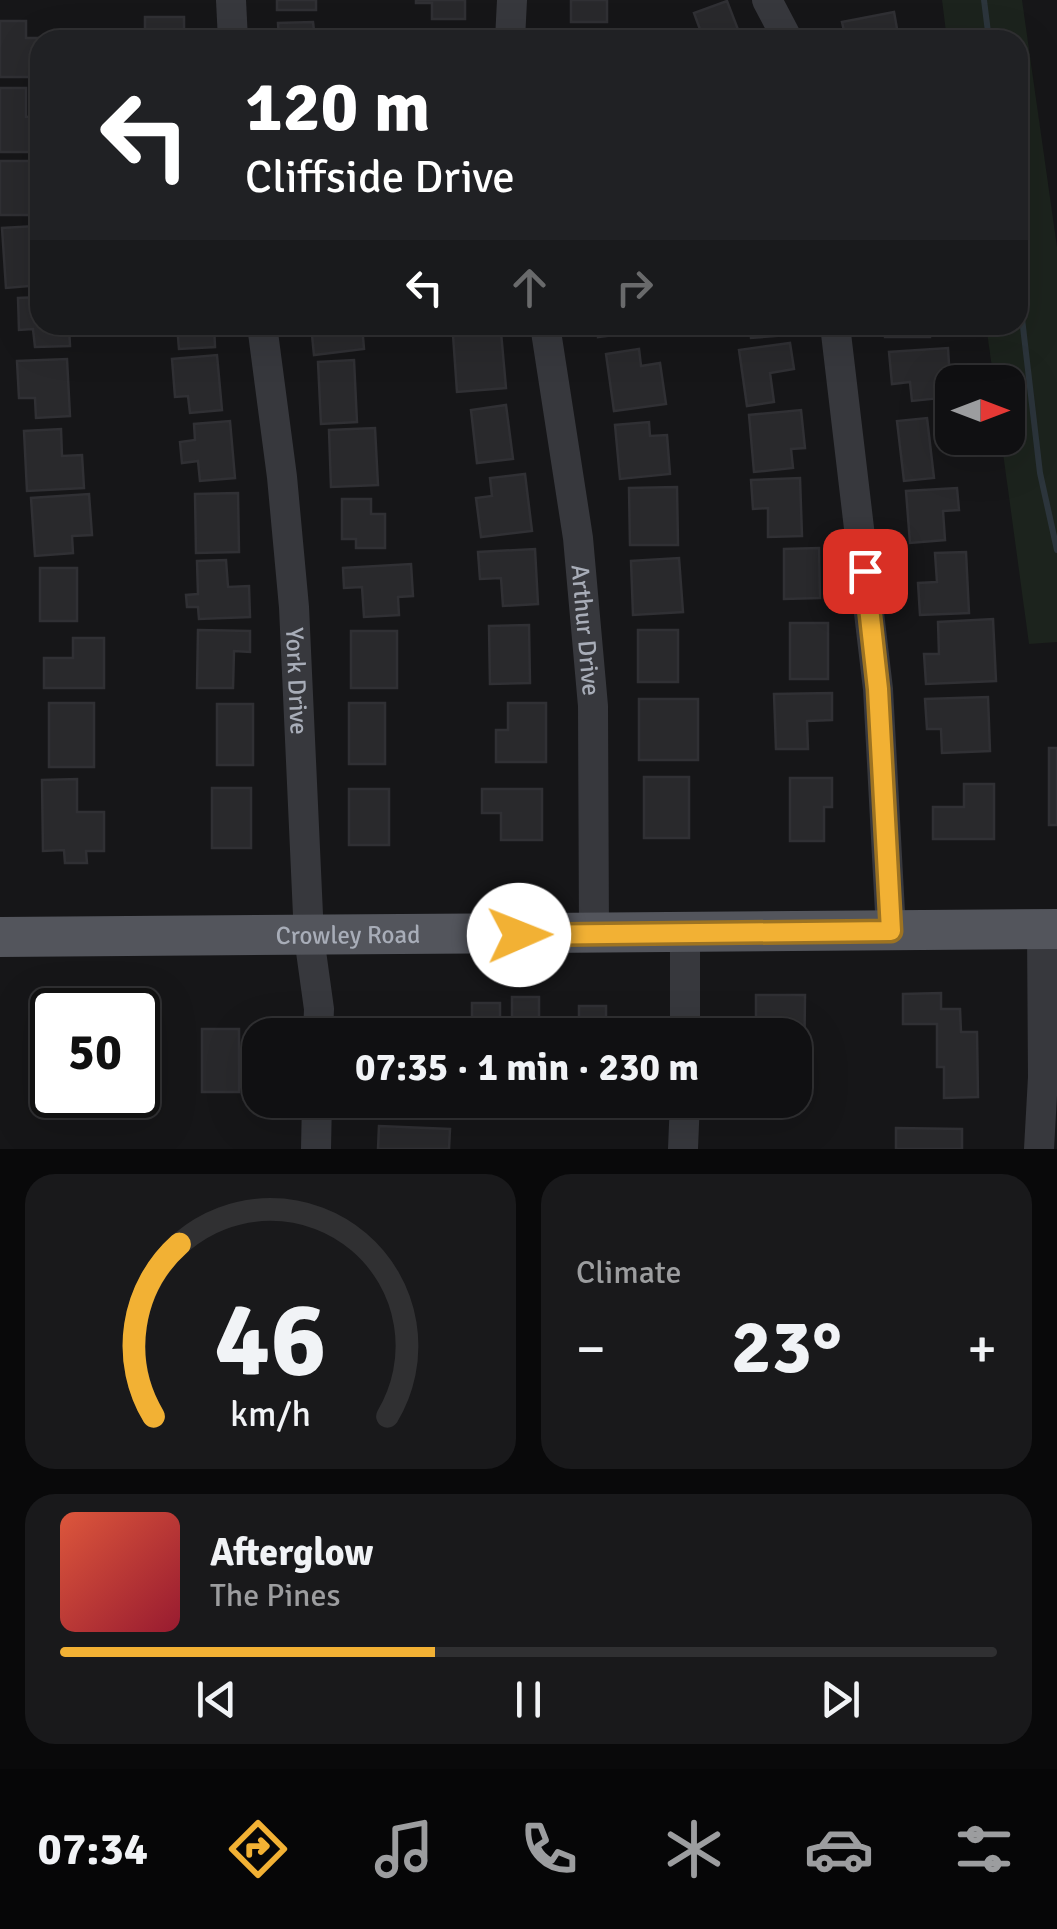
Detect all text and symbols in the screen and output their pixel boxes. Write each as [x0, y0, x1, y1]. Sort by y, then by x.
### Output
text: 120 m [245, 64, 430, 150]
icon: left [80, 70, 210, 200]
text: Cliffside Drive [245, 150, 515, 205]
icon: left [397, 260, 452, 315]
icon: ahead [502, 260, 557, 315]
icon: right [607, 260, 662, 315]
north arrow [935, 365, 1025, 455]
map controls [935, 365, 1025, 455]
pin [823, 529, 908, 614]
icon: arrive [838, 544, 893, 599]
street label: Arthur Drive [565, 563, 608, 697]
street label: York Drive [279, 627, 315, 735]
position arrow [467, 883, 571, 987]
street label: Crowley Road [275, 918, 420, 950]
speed limit sign: 50 [30, 988, 160, 1118]
text: 07:35 · 1 min · 230 m [355, 1044, 699, 1091]
text: Climate [576, 1253, 682, 1292]
text: 46 [214, 1276, 327, 1404]
text: 23° [731, 1301, 842, 1394]
text: − [576, 1315, 606, 1383]
text: + [967, 1315, 997, 1383]
text: km/h [230, 1392, 311, 1436]
text: Afterglow [210, 1529, 373, 1576]
text: The Pines [210, 1576, 341, 1615]
icon: previous [189, 1672, 244, 1727]
icon: pause [501, 1672, 556, 1727]
icon: next [813, 1672, 868, 1727]
icon: directions [223, 1814, 293, 1884]
icon: music [369, 1814, 439, 1884]
icon: phone [514, 1814, 584, 1884]
icon: climate [659, 1814, 729, 1884]
icon: car [804, 1814, 874, 1884]
icon: filters [949, 1814, 1019, 1884]
text: 07:34 [38, 1822, 148, 1877]

